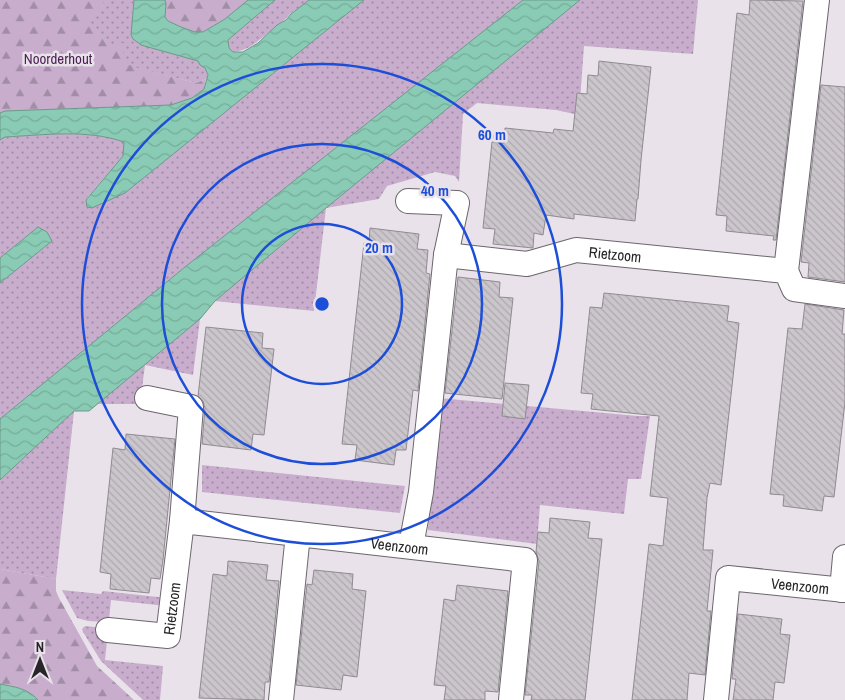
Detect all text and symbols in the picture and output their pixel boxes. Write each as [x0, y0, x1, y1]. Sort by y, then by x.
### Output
park label: Noorderhout [24, 48, 93, 69]
text: 60 m [478, 124, 506, 145]
text: 40 m [421, 180, 449, 201]
text: 20 m [365, 237, 393, 258]
street label: Rietzoom [588, 241, 642, 267]
centre of rings [313, 295, 331, 313]
street label: Veenzoom [369, 532, 430, 559]
street label: Veenzoom [770, 572, 830, 599]
street label: Rietzoom [158, 581, 185, 636]
north arrow [15, 635, 65, 685]
text: N [36, 638, 44, 656]

